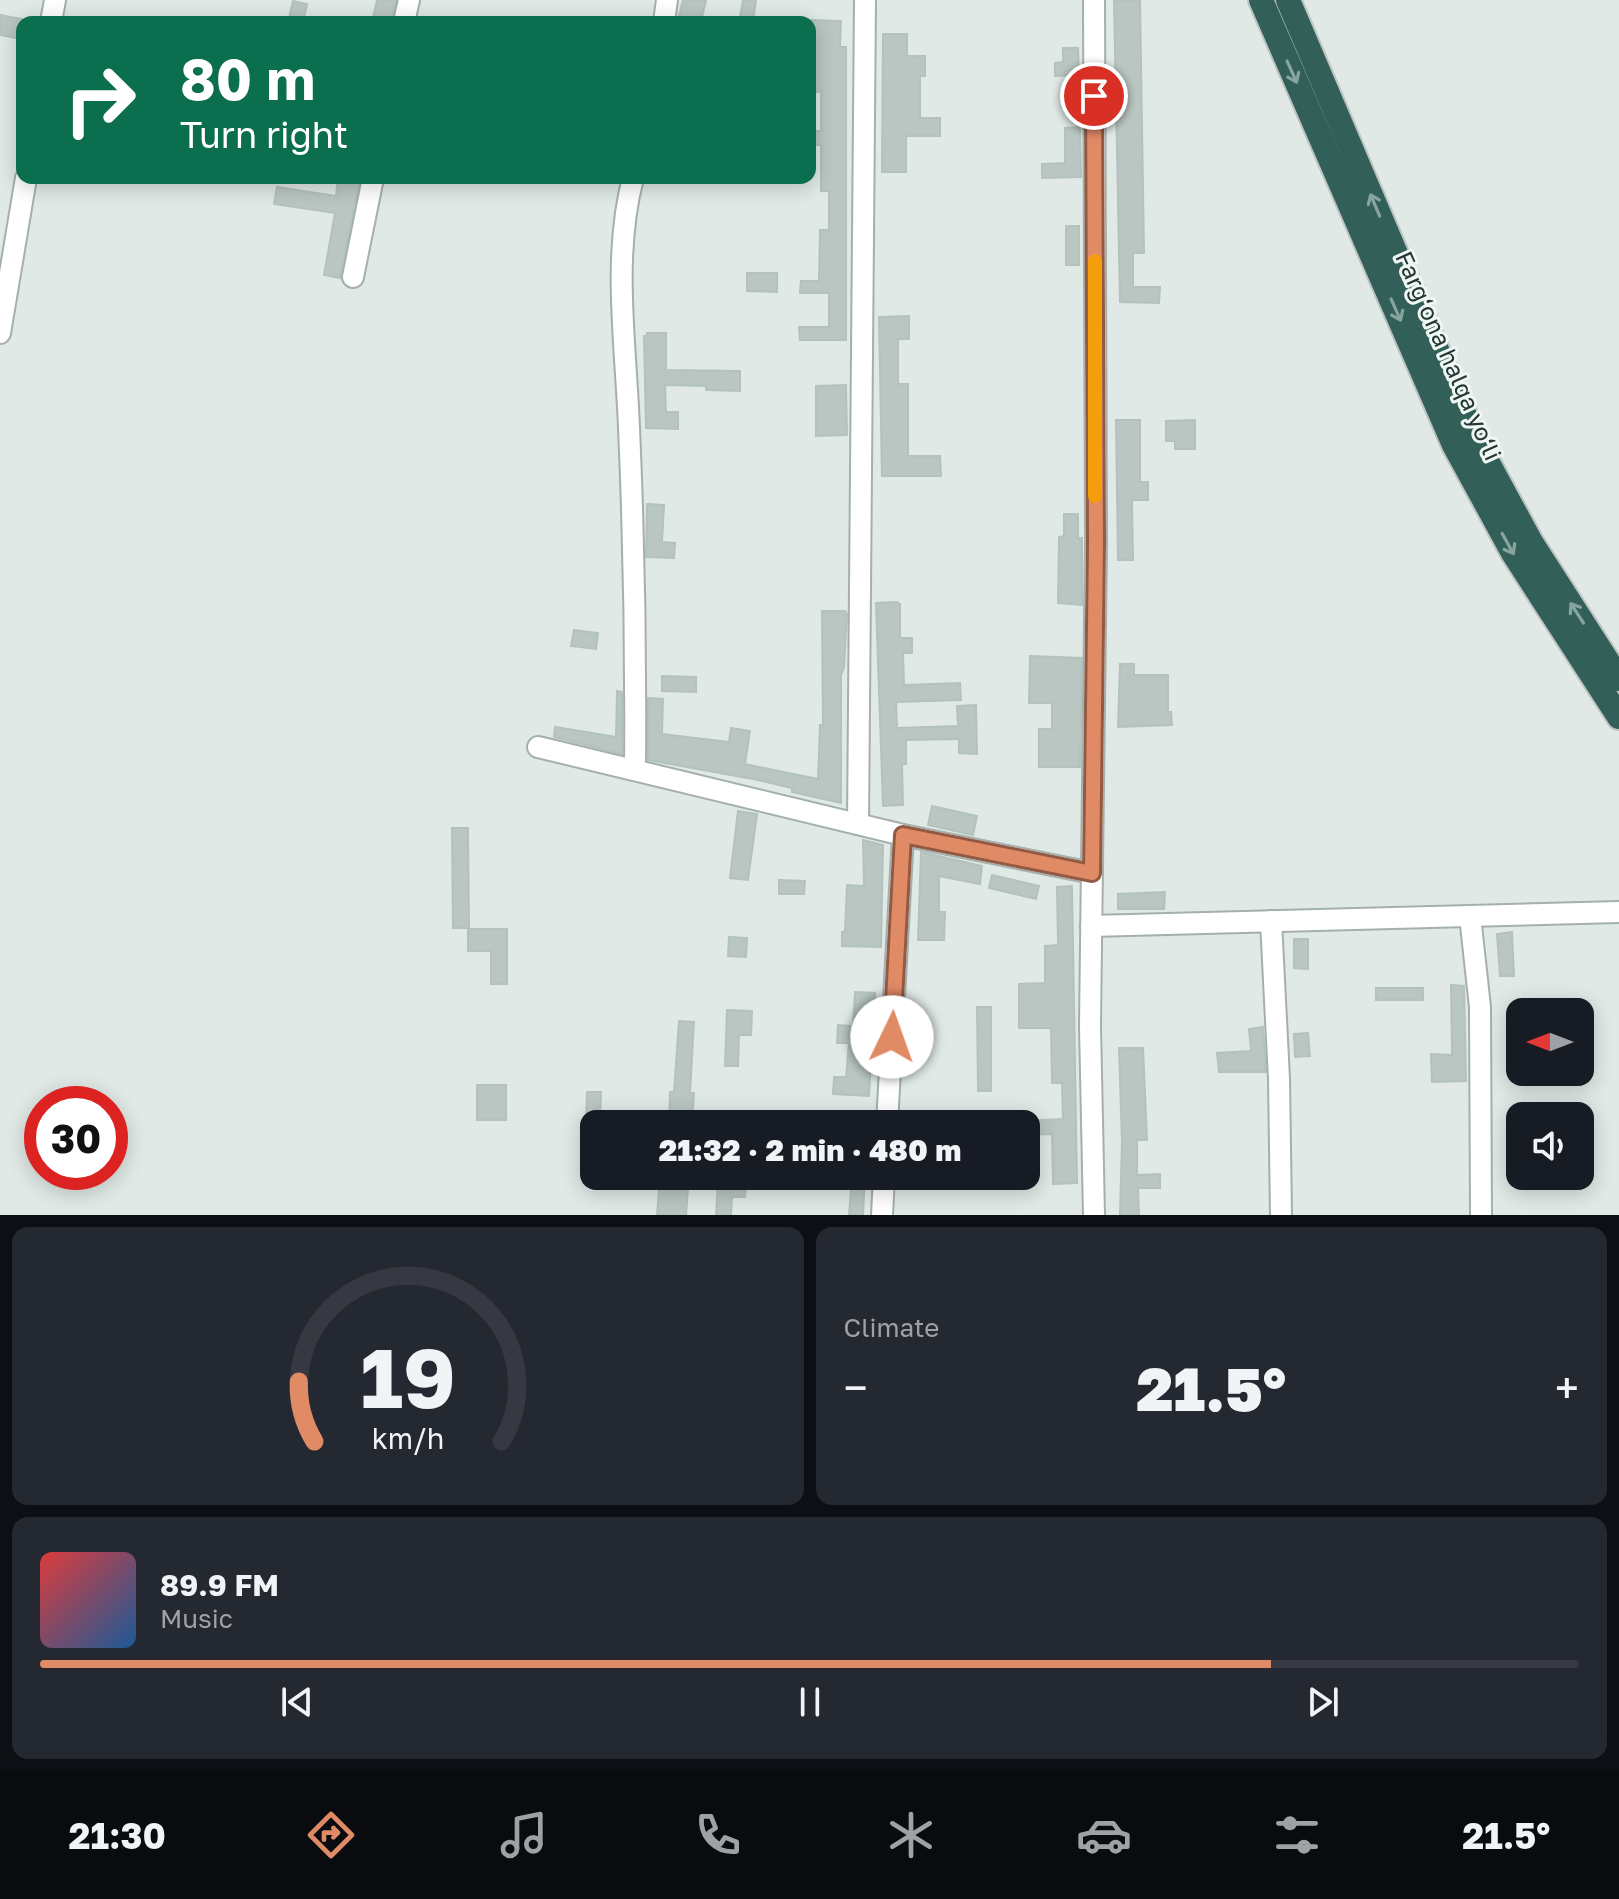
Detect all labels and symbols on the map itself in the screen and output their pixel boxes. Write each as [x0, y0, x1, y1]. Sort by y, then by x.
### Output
one-way arrow [1285, 59, 1300, 83]
pin [1060, 62, 1128, 130]
one-way arrow [1367, 193, 1382, 218]
street label: Farg‘ona halqa yo‘li [1390, 246, 1509, 464]
one-way arrow [1389, 297, 1404, 322]
one-way arrow [1501, 532, 1517, 555]
one-way arrow [1568, 603, 1585, 625]
position arrow [850, 995, 934, 1079]
north arrow [1506, 998, 1594, 1086]
speed limit sign: 30 [24, 1086, 128, 1190]

